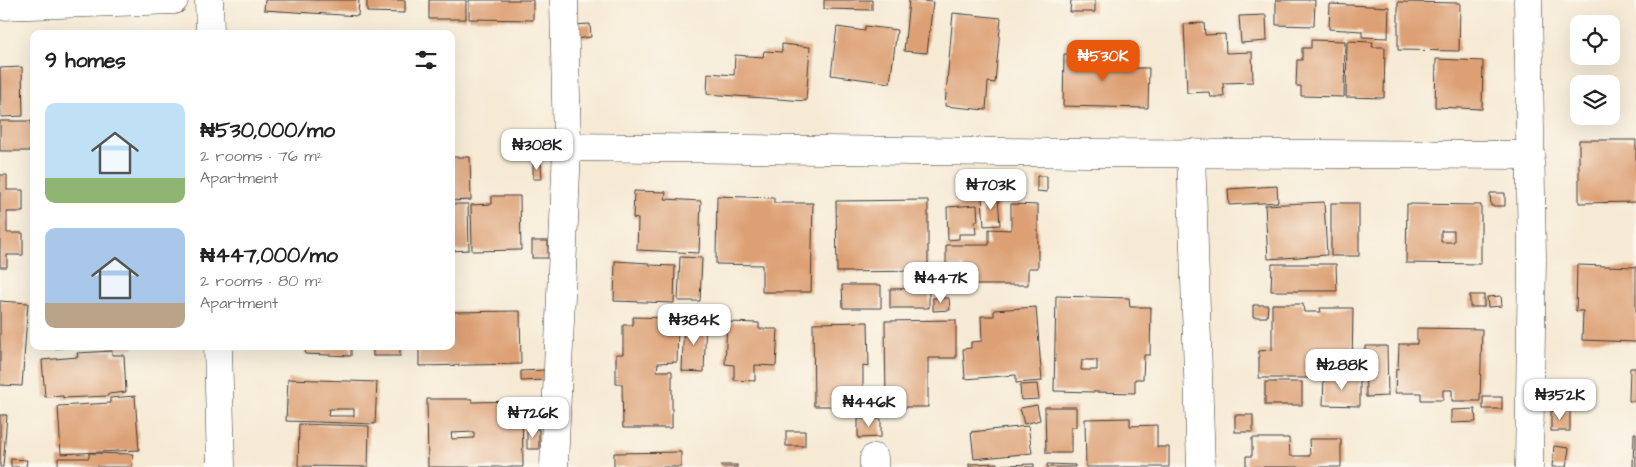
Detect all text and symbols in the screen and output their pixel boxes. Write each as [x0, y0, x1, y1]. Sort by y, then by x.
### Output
map controls [1570, 15, 1620, 125]
button: locate [1570, 15, 1620, 65]
pin: ₦530K [1068, 39, 1138, 82]
text: ₦530K [1078, 45, 1128, 67]
text: 9 homes [45, 46, 126, 75]
icon: filters [412, 46, 440, 74]
button: layers [1570, 75, 1620, 125]
text: ₦530,000/mo [200, 116, 335, 145]
icon: home [85, 123, 145, 183]
pin: ₦308K [502, 128, 572, 171]
text: ₦308K [512, 134, 562, 156]
text: 2 rooms · 76 m² [200, 145, 323, 167]
text: Apartment [200, 167, 278, 189]
pin: ₦703K [956, 168, 1026, 211]
text: ₦703K [966, 174, 1016, 196]
text: ₦447,000/mo [200, 241, 338, 270]
icon: home [85, 248, 145, 308]
pin: ₦447K [906, 262, 976, 304]
text: ₦447K [915, 267, 967, 289]
text: 2 rooms · 80 m² [200, 270, 323, 292]
text: Apartment [200, 292, 278, 314]
pin: ₦384K [659, 304, 729, 346]
text: ₦384K [669, 309, 719, 331]
pin: ₦288K [1307, 348, 1377, 391]
text: ₦288K [1316, 354, 1368, 376]
pin: ₦352K [1525, 378, 1595, 421]
text: ₦352K [1535, 384, 1585, 406]
pin: ₦446K [834, 386, 904, 428]
text: ₦446K [842, 391, 896, 413]
pin: ₦726K [498, 396, 568, 439]
text: ₦726K [508, 402, 558, 424]

